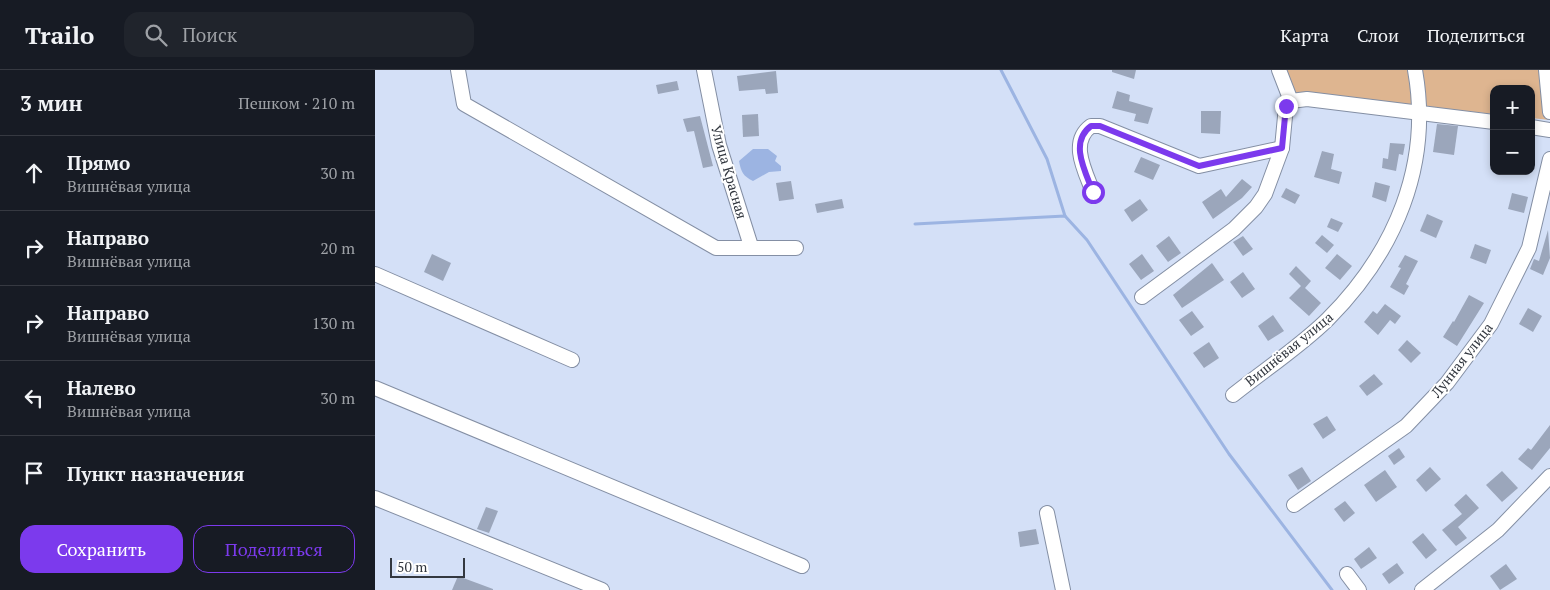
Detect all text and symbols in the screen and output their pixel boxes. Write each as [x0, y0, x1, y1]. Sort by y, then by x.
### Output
search box [124, 12, 474, 57]
text: Trailo [25, 19, 94, 51]
icon: search [142, 21, 170, 49]
text: Поиск [182, 22, 237, 47]
text: Карта [1280, 23, 1329, 47]
text: Слои [1357, 23, 1399, 47]
text: Поделиться [1427, 23, 1525, 47]
map controls [1490, 85, 1535, 175]
button: + [1490, 85, 1535, 130]
text: 3 мин [20, 89, 82, 117]
text: Пешком · 210 m [238, 92, 355, 114]
route end [1275, 95, 1298, 118]
street label: Улица Красная [707, 123, 752, 221]
button: − [1490, 130, 1535, 175]
text: Прямо [67, 150, 130, 175]
icon: ahead [20, 159, 48, 187]
text: 30 m [320, 162, 355, 184]
text: Вишнёвая улица [67, 175, 191, 197]
route start [1082, 181, 1105, 204]
text: Направо [67, 225, 149, 250]
icon: right [20, 234, 48, 262]
text: 20 m [320, 237, 355, 259]
text: Вишнёвая улица [67, 250, 191, 272]
text: Направо [67, 300, 149, 325]
street label: Вишнёвая улица [1241, 307, 1337, 390]
icon: right [20, 309, 48, 337]
text: 130 m [312, 312, 355, 334]
street label: Лунная улица [1426, 318, 1497, 402]
text: Вишнёвая улица [67, 325, 191, 347]
text: Налево [67, 375, 136, 400]
icon: left [20, 384, 48, 412]
text: 30 m [320, 387, 355, 409]
text: Вишнёвая улица [67, 400, 191, 422]
icon: arrive [20, 459, 48, 487]
text: Пункт назначения [67, 461, 244, 486]
button: Сохранить [20, 525, 183, 573]
button: Поделиться [193, 525, 355, 573]
scale bar [390, 555, 465, 578]
text: 50 m [397, 557, 427, 576]

